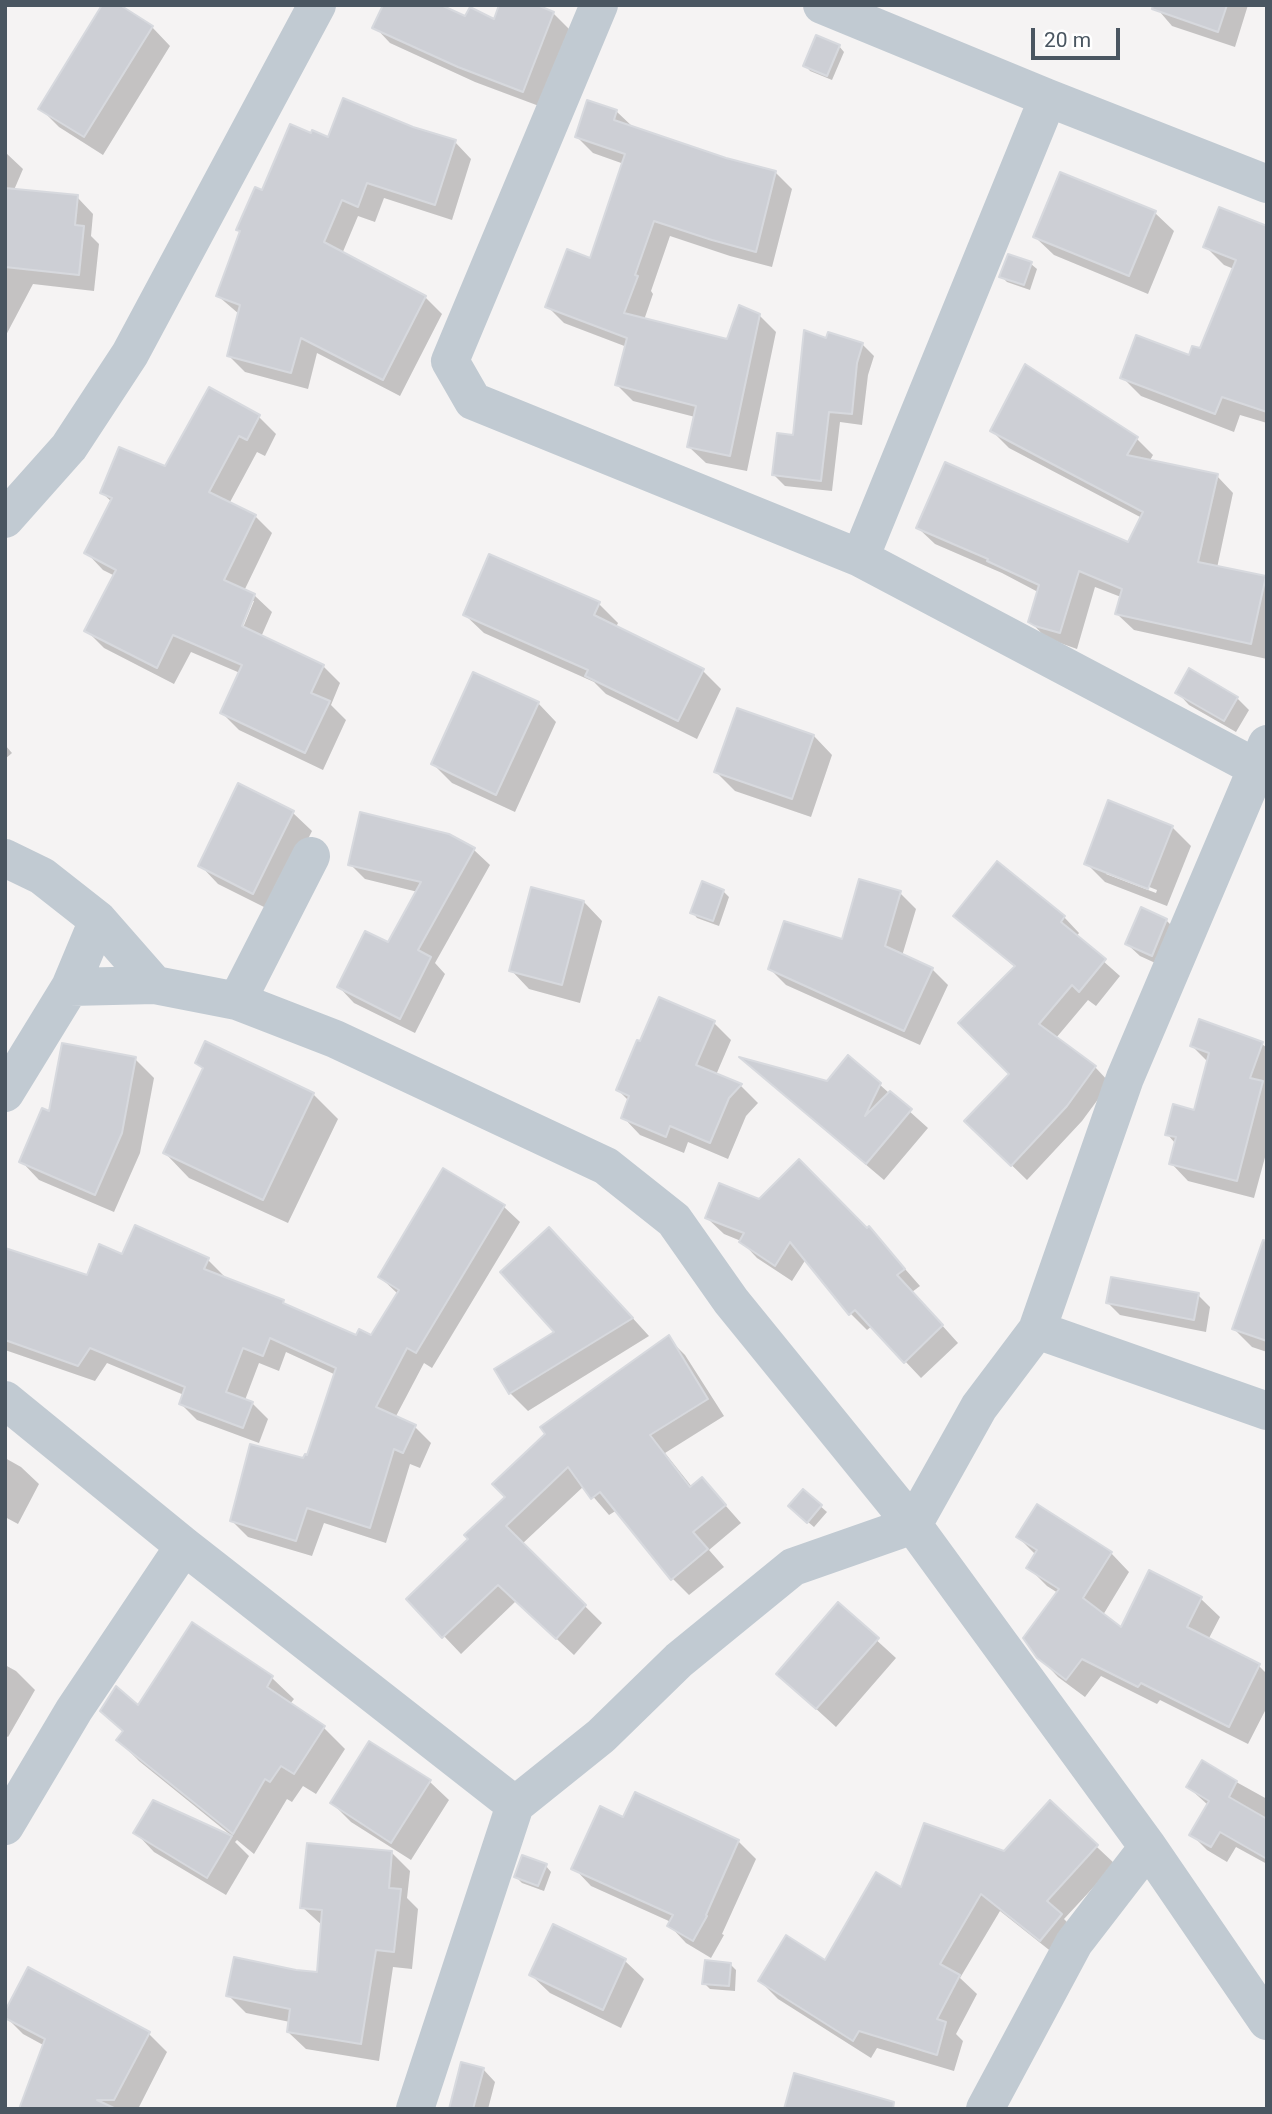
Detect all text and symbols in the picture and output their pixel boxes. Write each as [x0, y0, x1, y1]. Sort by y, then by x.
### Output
scale bar [1034, 14, 1123, 58]
text: 20 m [1044, 28, 1091, 52]

